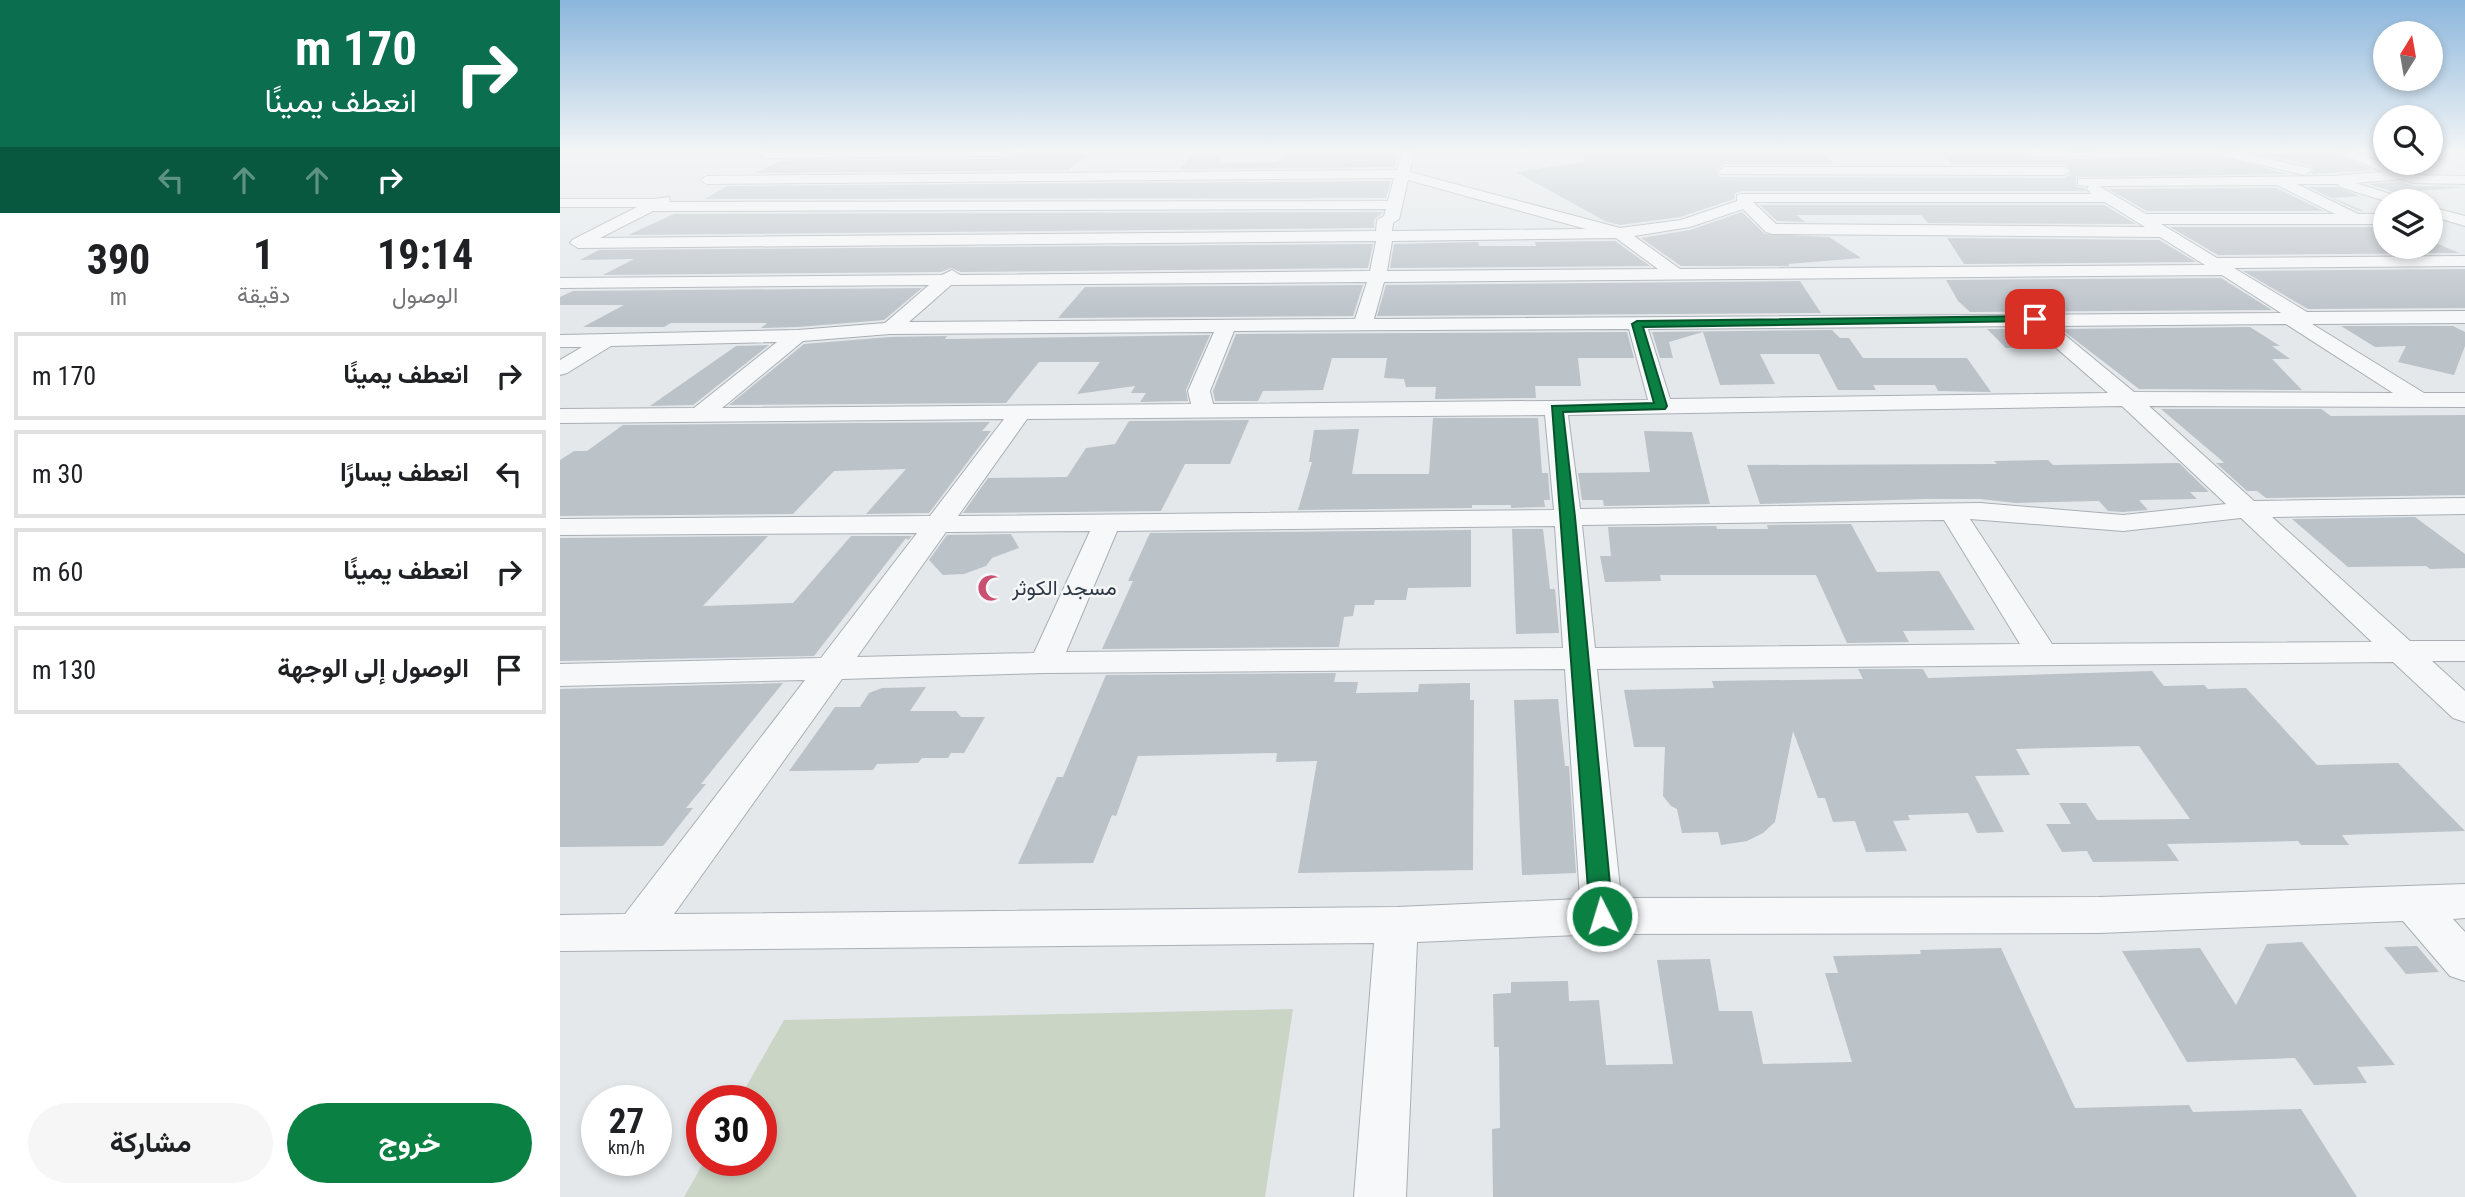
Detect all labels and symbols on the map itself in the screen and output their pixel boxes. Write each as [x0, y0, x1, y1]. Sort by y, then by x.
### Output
north arrow [2373, 21, 2443, 91]
pin [2005, 289, 2065, 349]
mosque icon: مسجد الكوثر [976, 573, 1006, 603]
place label: مسجد الكوثر [1011, 576, 1117, 601]
position arrow [1565, 879, 1639, 953]
speed limit sign: 30 [686, 1085, 777, 1176]

